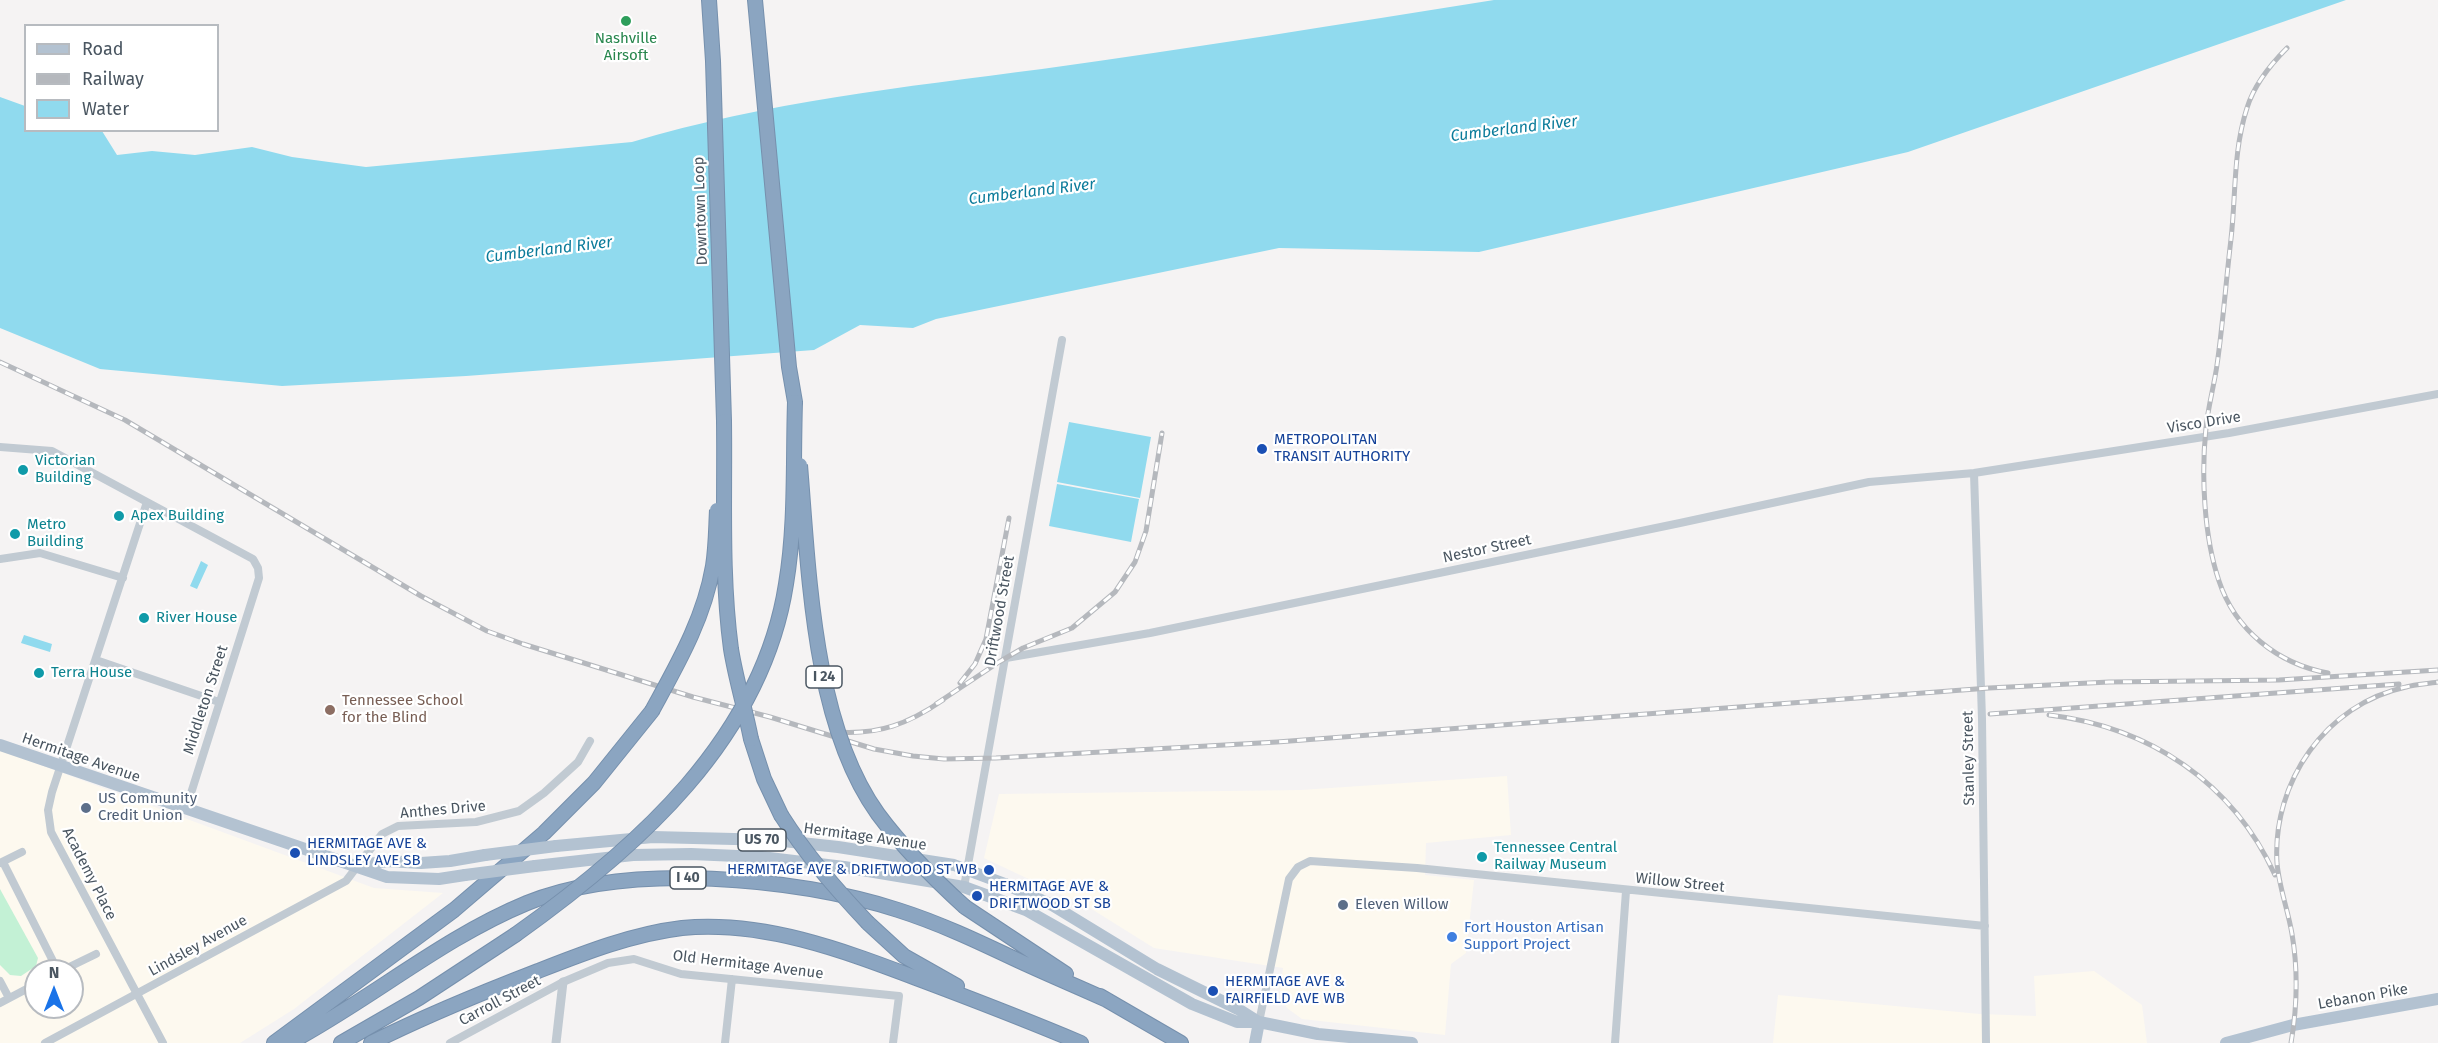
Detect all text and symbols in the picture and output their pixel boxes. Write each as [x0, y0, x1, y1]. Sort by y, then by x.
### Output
marker: Nashville Airsoft [619, 14, 633, 28]
legend [24, 24, 219, 132]
place label: Nashville Airsoft [595, 30, 657, 65]
text: Road [82, 38, 124, 60]
text: Railway [82, 68, 144, 90]
text: Water [82, 98, 129, 120]
water label: Cumberland River [1450, 112, 1578, 146]
street label: Downtown Loop [690, 156, 712, 266]
water label: Cumberland River [968, 175, 1096, 209]
water label: Cumberland River [485, 233, 613, 267]
street label: Visco Drive [2166, 408, 2242, 438]
place label: METROPOLITAN TRANSIT AUTHORITY [1274, 431, 1410, 466]
marker: METROPOLITAN TRANSIT AUTHORITY [1255, 442, 1269, 456]
place label: Victorian Building [35, 452, 96, 487]
marker: Victorian Building [16, 463, 30, 477]
place label: Apex Building [131, 507, 224, 525]
marker: Apex Building [112, 509, 126, 523]
place label: Metro Building [27, 516, 83, 551]
marker: Metro Building [8, 527, 22, 541]
street label: Nestor Street [1441, 531, 1533, 567]
street label: Driftwood Street [981, 554, 1019, 668]
place label: River House [156, 609, 237, 627]
marker: River House [137, 611, 151, 625]
street label: Middleton Street [180, 643, 232, 757]
place label: Terra House [51, 664, 132, 682]
marker: Terra House [32, 666, 46, 680]
road number: I 24 [806, 666, 842, 688]
place label: Tennessee School for the Blind [342, 692, 463, 727]
marker: Tennessee School for the Blind [323, 703, 337, 717]
street label: Stanley Street [1959, 710, 1979, 806]
street label: Hermitage Avenue [19, 729, 143, 787]
place label: US Community Credit Union [98, 790, 197, 825]
street label: Anthes Drive [399, 797, 487, 823]
marker: US Community Credit Union [79, 801, 93, 815]
street label: Hermitage Avenue [802, 819, 928, 855]
street label: Academy Place [58, 825, 120, 923]
road number: US 70 [738, 829, 786, 851]
place label: HERMITAGE AVE & LINDSLEY AVE SB [307, 835, 427, 870]
place label: Tennessee Central Railway Museum [1494, 839, 1617, 874]
marker: HERMITAGE AVE & LINDSLEY AVE SB [288, 846, 302, 860]
marker: Tennessee Central Railway Museum [1475, 850, 1489, 864]
place label: HERMITAGE AVE & DRIFTWOOD ST WB [727, 861, 977, 879]
marker: HERMITAGE AVE & DRIFTWOOD ST WB [982, 863, 996, 877]
road number: I 40 [670, 867, 706, 889]
street label: Willow Street [1635, 869, 1725, 897]
place label: HERMITAGE AVE & DRIFTWOOD ST SB [989, 878, 1111, 913]
marker: HERMITAGE AVE & DRIFTWOOD ST SB [970, 889, 984, 903]
place label: Eleven Willow [1355, 896, 1448, 914]
marker: Eleven Willow [1336, 898, 1350, 912]
street label: Lindsley Avenue [146, 911, 250, 981]
place label: Fort Houston Artisan Support Project [1464, 919, 1604, 954]
marker: Fort Houston Artisan Support Project [1445, 930, 1459, 944]
street label: Old Hermitage Avenue [672, 947, 824, 983]
north arrow [24, 959, 84, 1019]
text: N [49, 963, 59, 982]
street label: Carroll Street [456, 972, 544, 1030]
place label: HERMITAGE AVE & FAIRFIELD AVE WB [1225, 973, 1345, 1008]
street label: Lebanon Pike [2317, 980, 2409, 1014]
marker: HERMITAGE AVE & FAIRFIELD AVE WB [1206, 984, 1220, 998]

